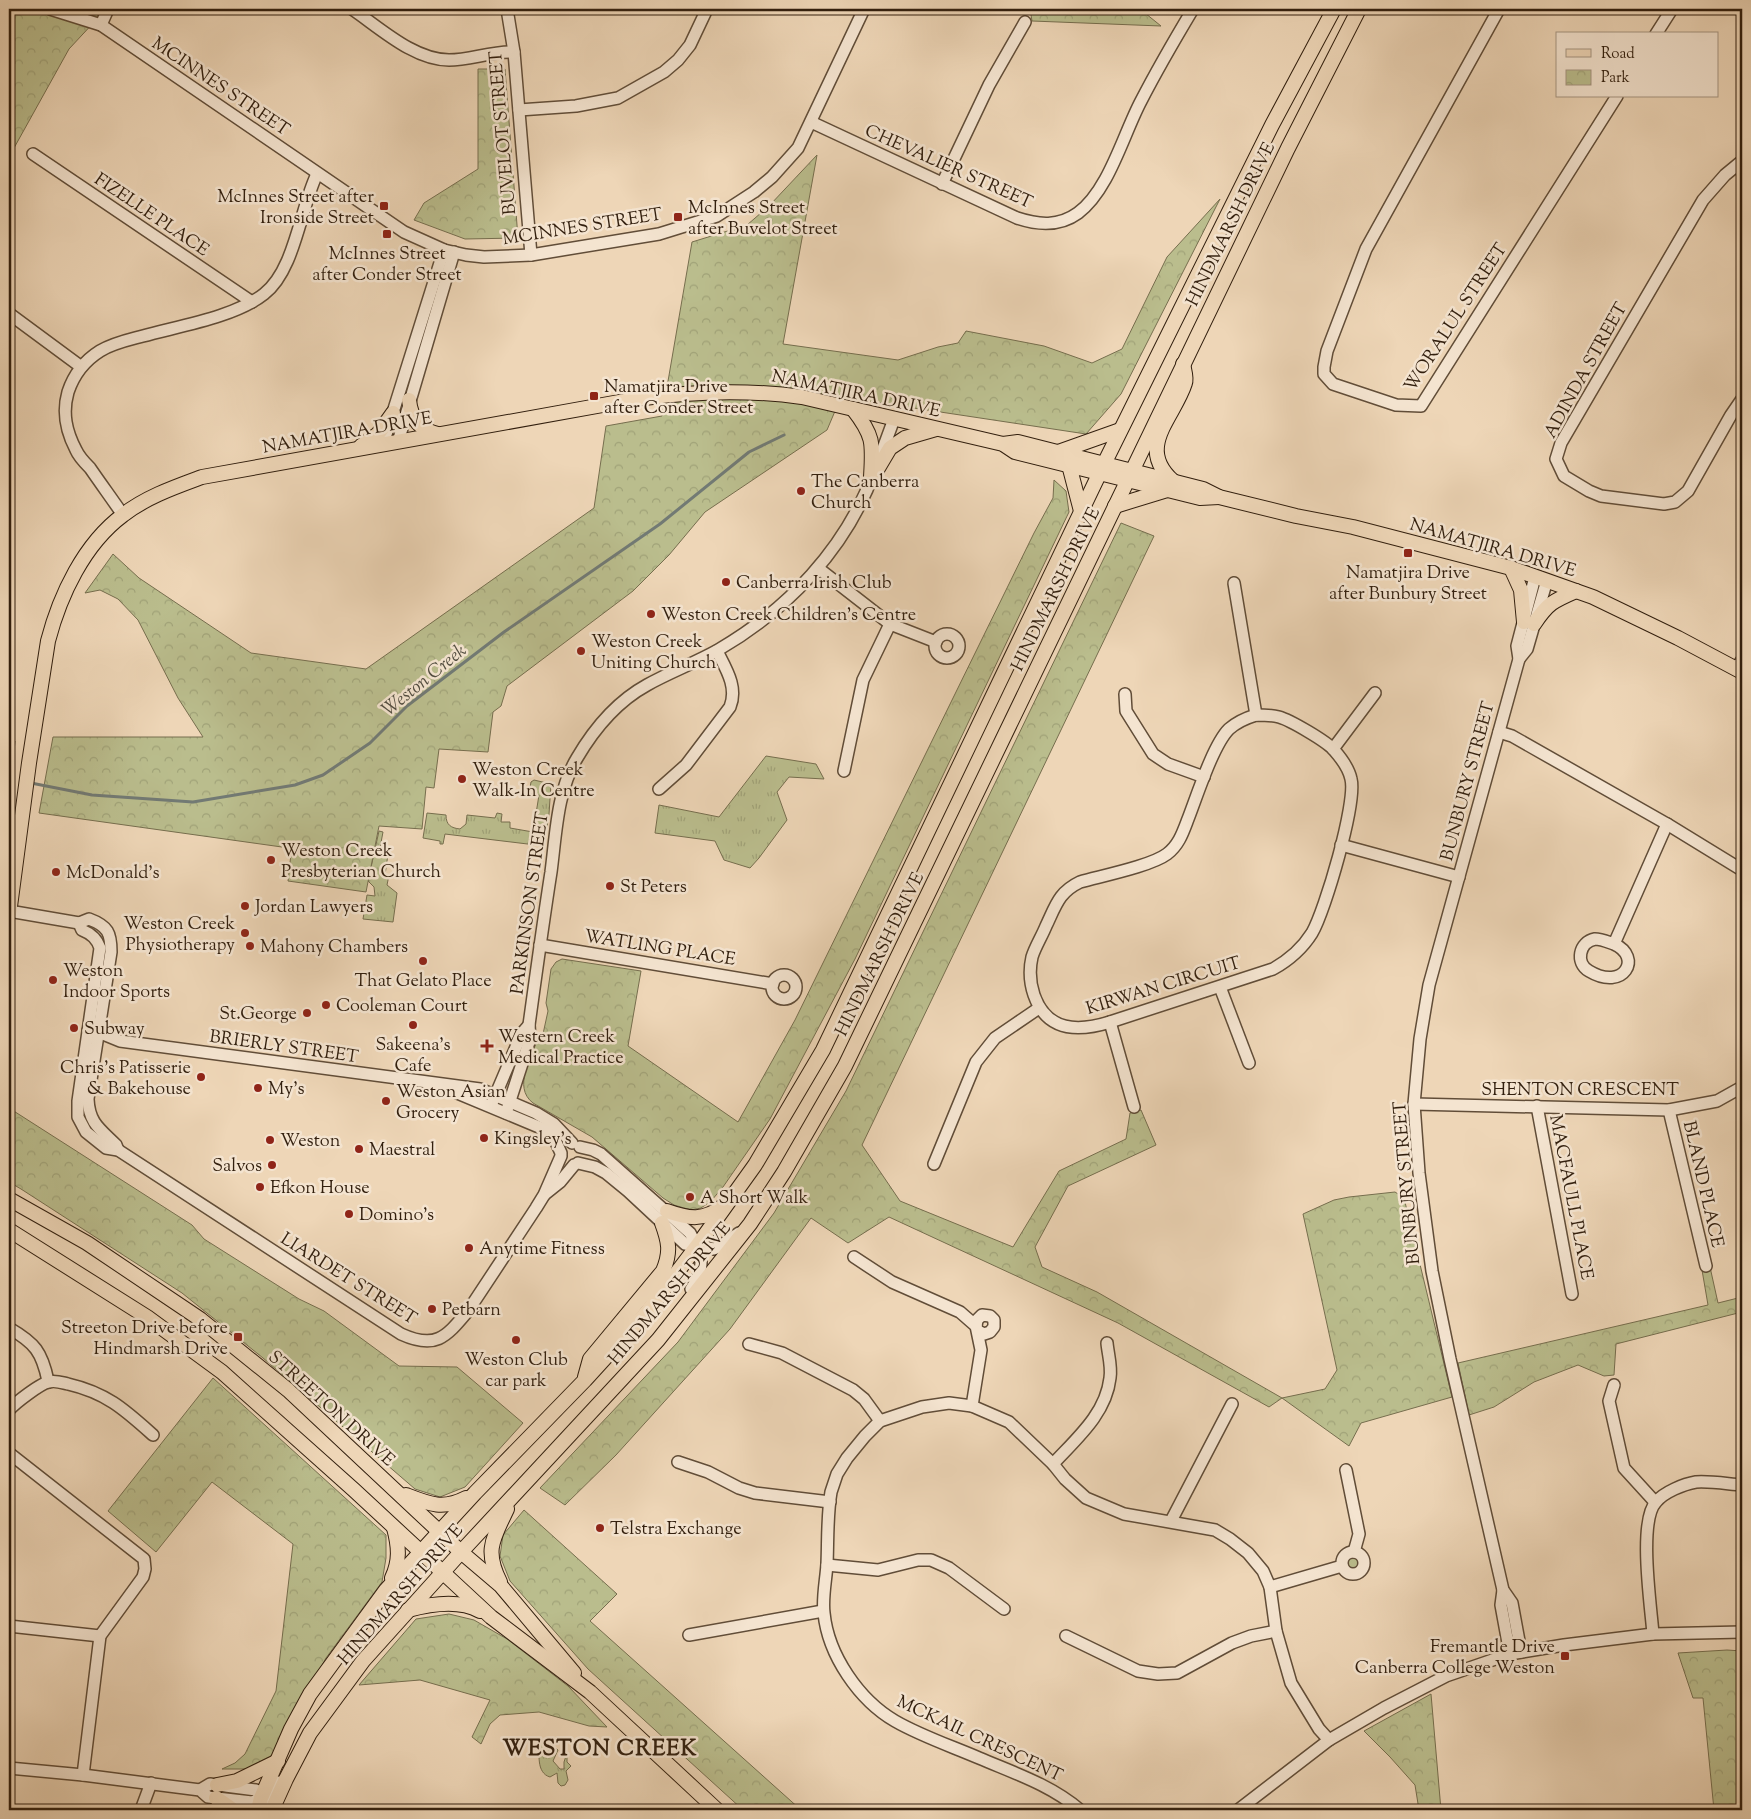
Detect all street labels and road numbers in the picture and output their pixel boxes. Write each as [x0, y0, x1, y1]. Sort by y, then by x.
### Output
street label: MCINNES STREET [146, 32, 294, 144]
street label: BUVELOT STREET [484, 49, 524, 216]
street label: CHEVALIER STREET [860, 119, 1037, 217]
street label: HINDMARSH DRIVE [1181, 138, 1283, 311]
street label: FIZELLE PLACE [88, 168, 214, 264]
street label: MCINNES STREET [500, 202, 664, 253]
street label: WORALUL STREET [1399, 238, 1515, 398]
street label: ADINDA STREET [1539, 298, 1635, 444]
street label: NAMATJIRA DRIVE [769, 364, 942, 426]
street label: NAMATJIRA DRIVE [260, 406, 434, 462]
street label: HINDMARSH DRIVE [1006, 503, 1108, 676]
street label: NAMATJIRA DRIVE [1406, 513, 1579, 585]
street label: BUNBURY STREET [1435, 698, 1503, 864]
street label: PARKINSON STREET [505, 810, 557, 996]
street label: HINDMARSH DRIVE [830, 868, 932, 1041]
street label: WATLING PLACE [582, 924, 737, 974]
street label: KIRWAN CIRCUIT [1083, 951, 1244, 1023]
street label: BRIERLY STREET [208, 1025, 360, 1071]
street label: SHENTON CRESCENT [1481, 1078, 1679, 1104]
street label: BUNBURY STREET [1388, 1100, 1428, 1266]
street label: MACFAULL PLACE [1541, 1113, 1599, 1282]
street label: BLAND PLACE [1675, 1118, 1729, 1251]
street label: HINDMARSH DRIVE [603, 1217, 738, 1371]
street label: LIARDET STREET [275, 1227, 422, 1332]
street label: STREETON DRIVE [262, 1345, 400, 1474]
street label: HINDMARSH DRIVE [333, 1519, 470, 1672]
street label: MCKAIL CRESCENT [892, 1690, 1067, 1790]

